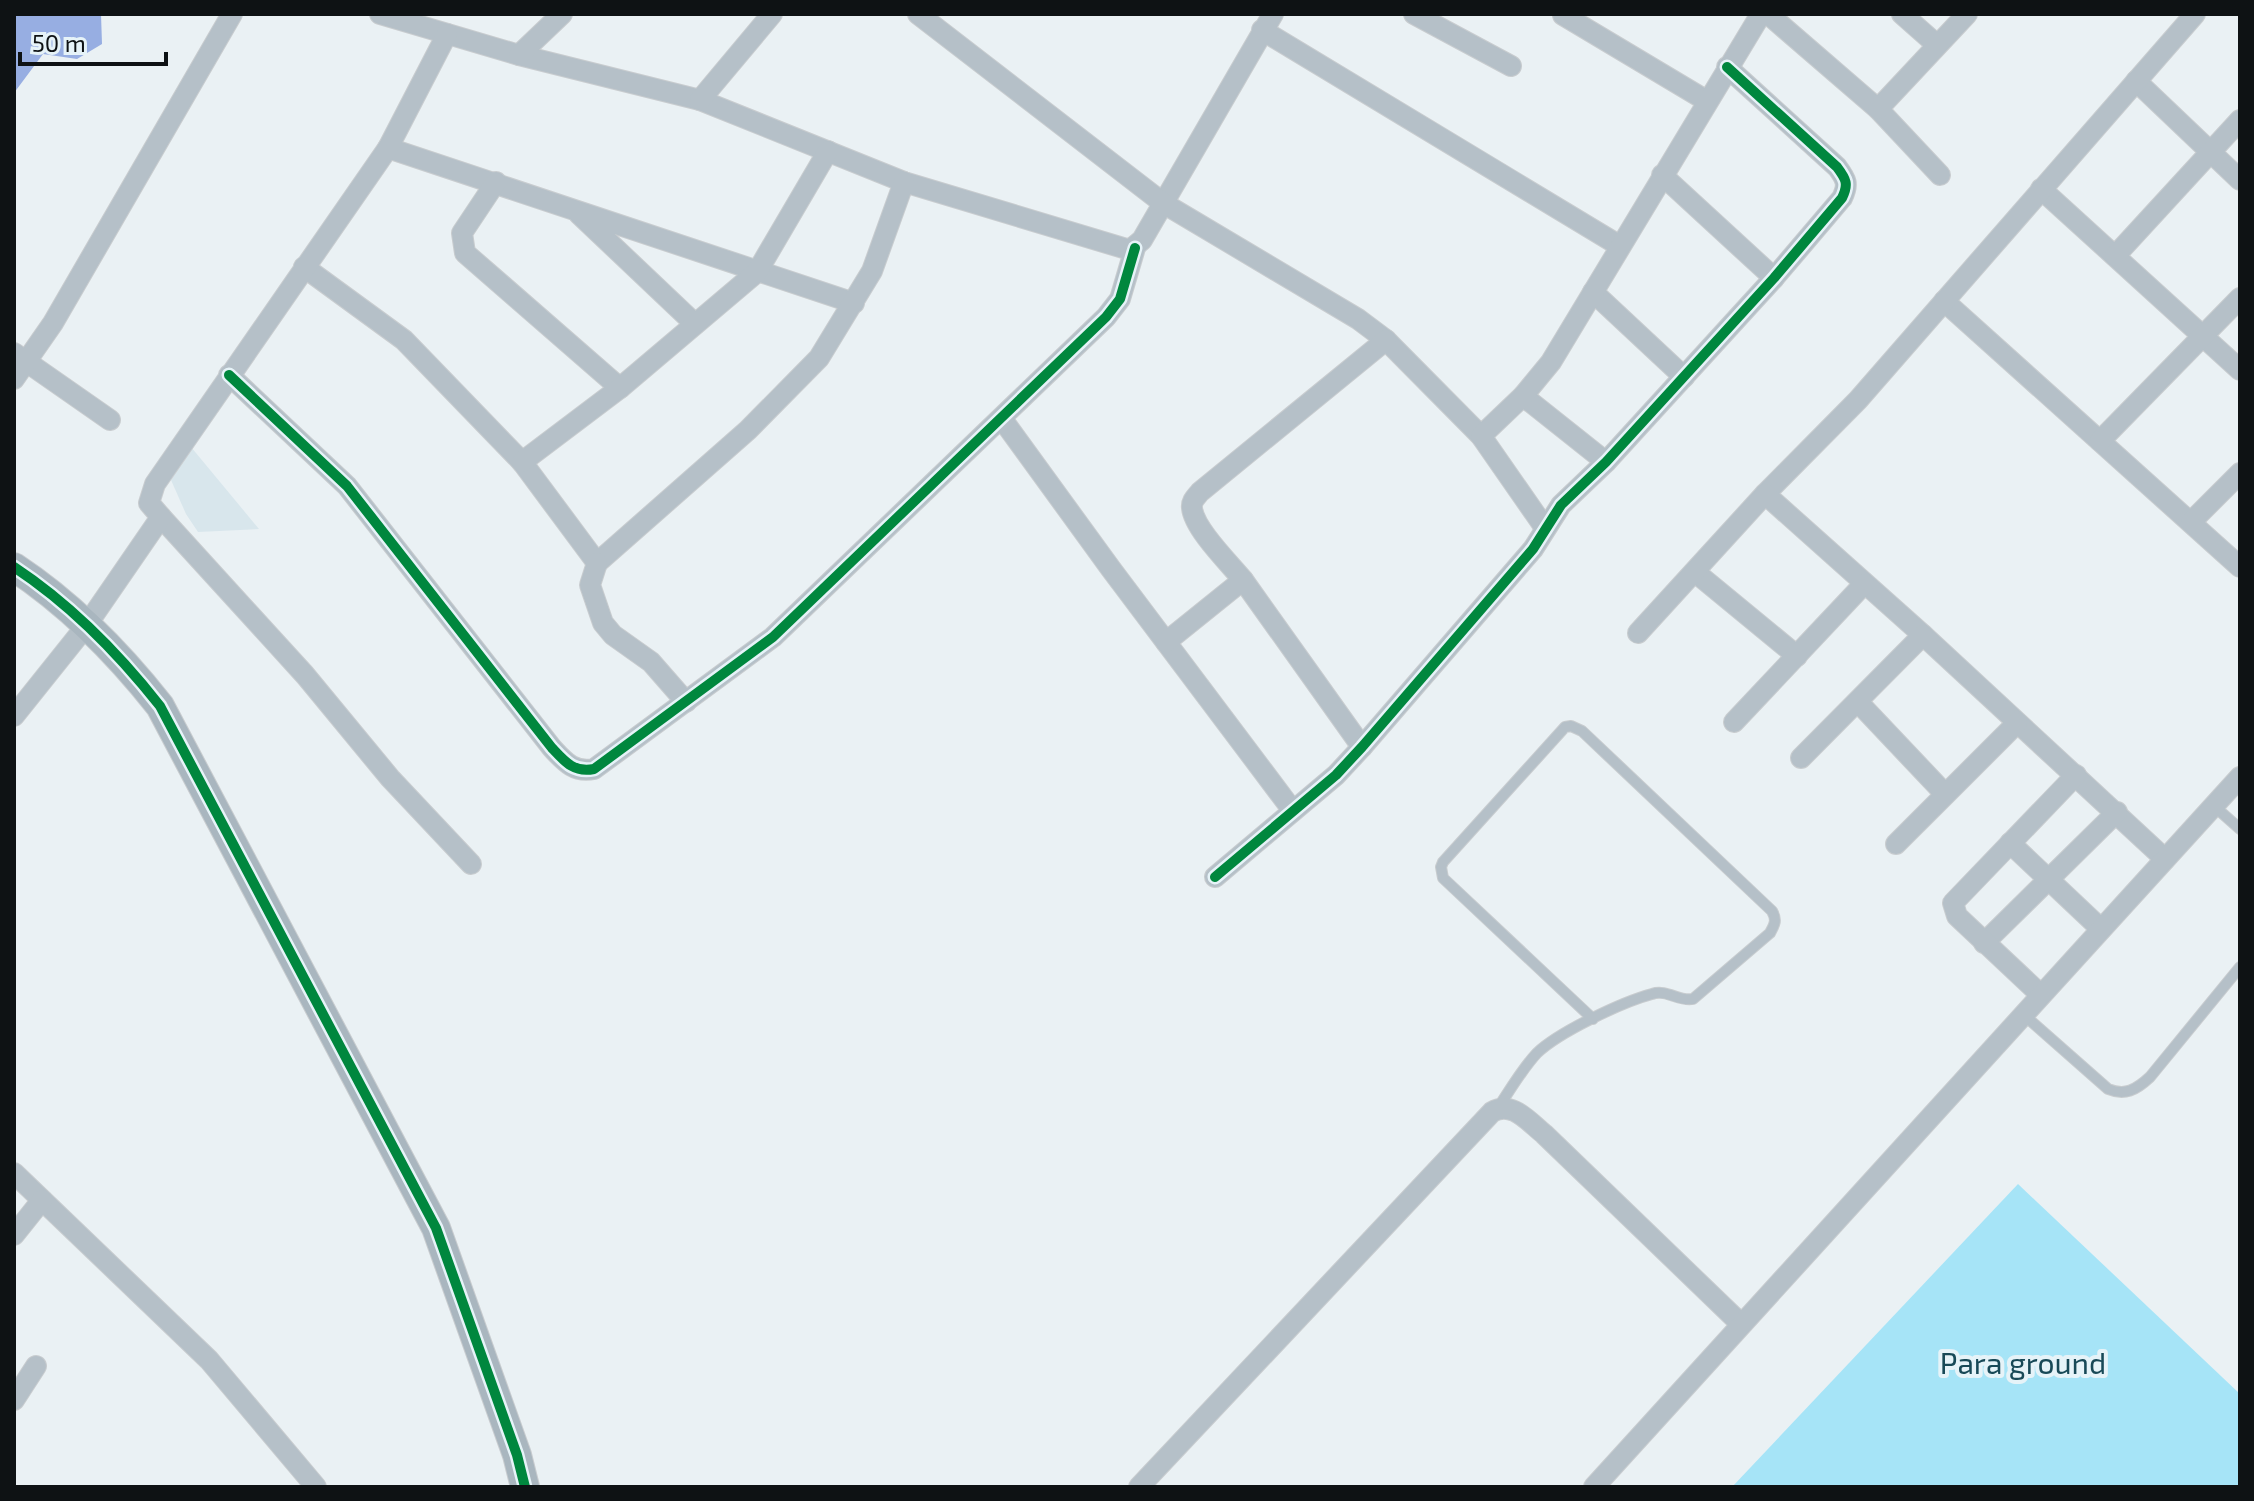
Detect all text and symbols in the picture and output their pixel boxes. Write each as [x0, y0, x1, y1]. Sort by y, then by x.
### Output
scale bar [20, 16, 166, 66]
text: 50 m [32, 28, 86, 57]
park label: Para ground [1940, 1344, 2106, 1380]

